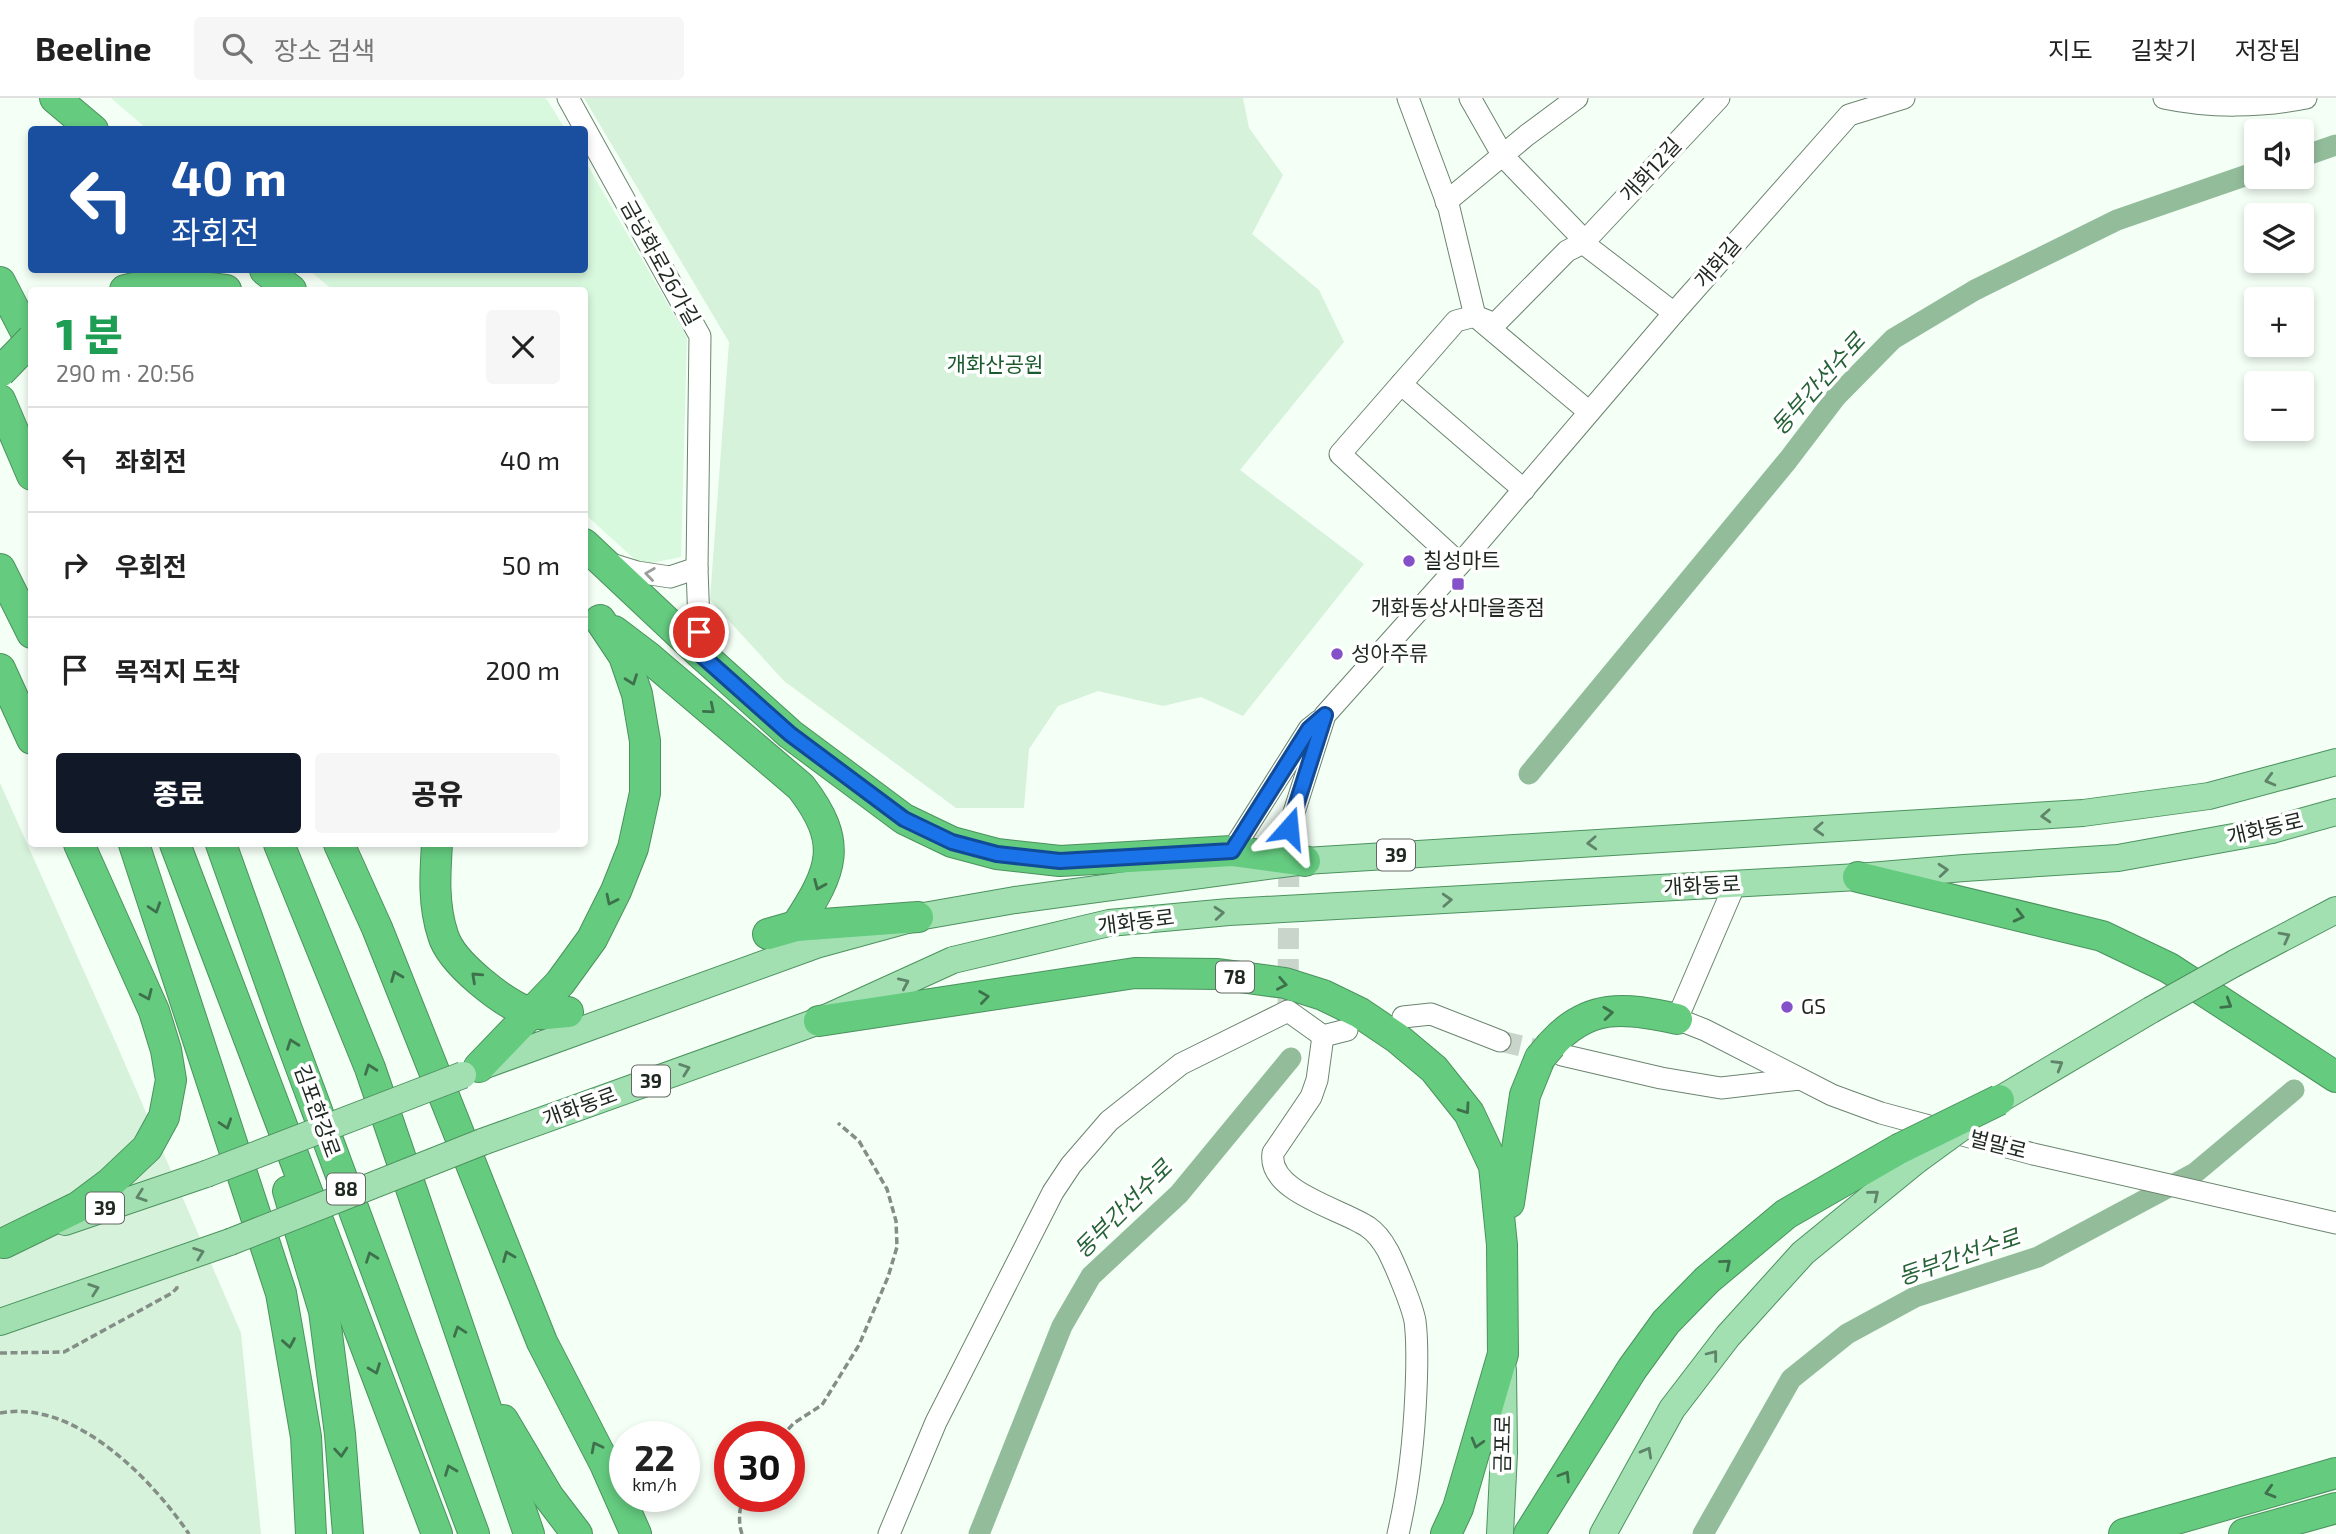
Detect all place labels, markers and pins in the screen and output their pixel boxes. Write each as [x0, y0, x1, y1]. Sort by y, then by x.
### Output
place label: 칠성마트 [1423, 547, 1500, 572]
marker: 칠성마트 [1401, 553, 1417, 569]
marker: 개화동상사마을종점 [1450, 576, 1466, 592]
place label: 개화동상사마을종점 [1371, 594, 1545, 619]
pin [669, 602, 729, 662]
place label: 성아주류 [1351, 640, 1428, 665]
marker: 성아주류 [1329, 646, 1345, 662]
place label: GS [1801, 993, 1826, 1018]
marker: GS [1779, 999, 1795, 1015]

